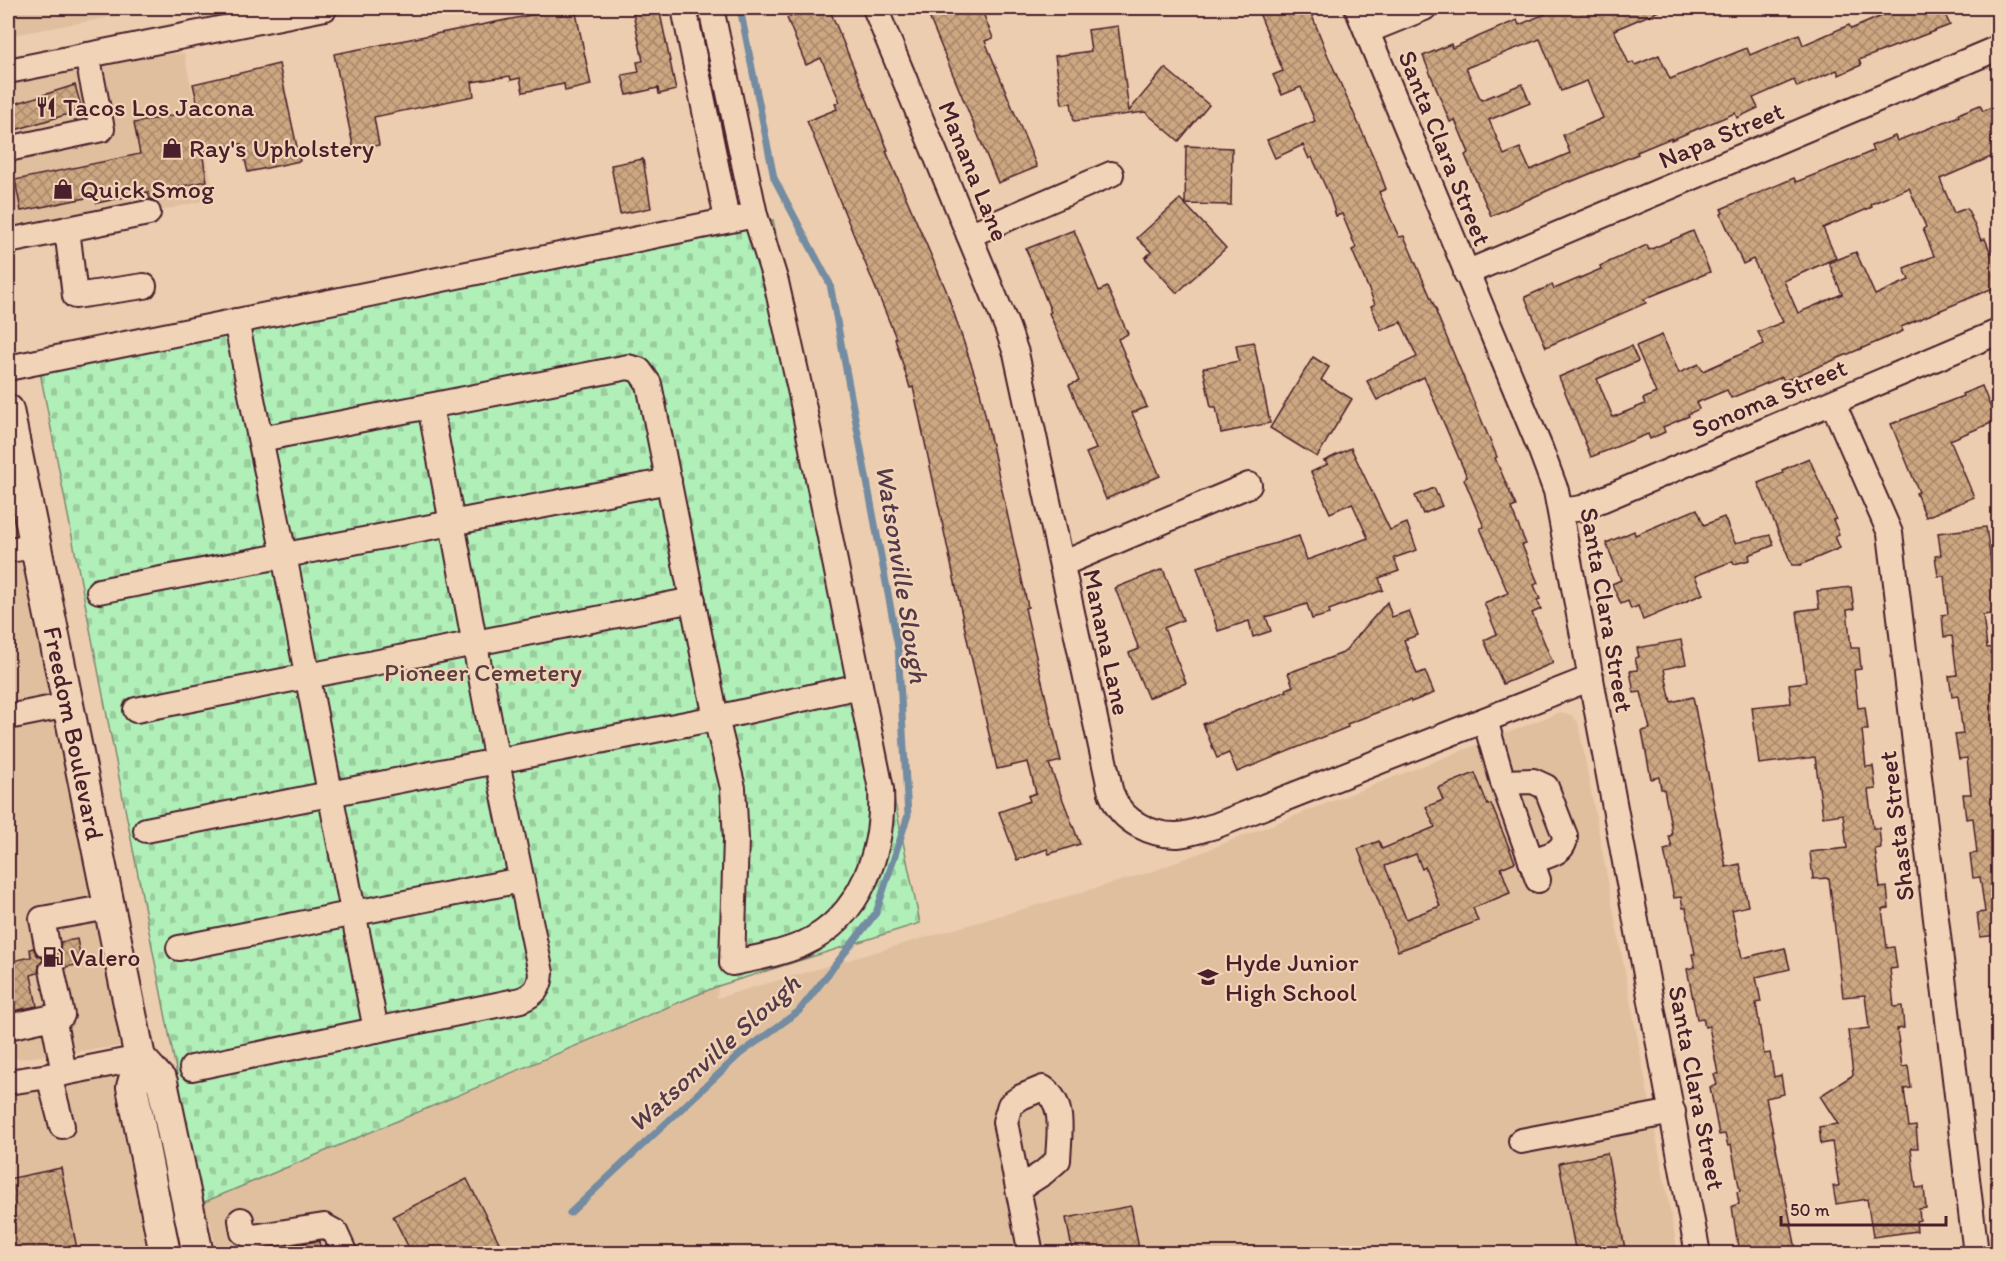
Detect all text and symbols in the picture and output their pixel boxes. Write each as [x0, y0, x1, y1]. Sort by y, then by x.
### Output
street label: Santa Clara Street [1391, 46, 1499, 251]
place label: Tacos Los Jacona [63, 91, 255, 123]
street label: Napa Street [1654, 94, 1789, 176]
restaurant icon: Tacos Los Jacona [34, 95, 58, 119]
street label: Manana Lane [931, 96, 1017, 246]
place label: Ray's Upholstery [189, 132, 374, 164]
shop icon: Ray's Upholstery [160, 136, 184, 160]
place label: Quick Smog [80, 173, 215, 205]
shop icon: Quick Smog [51, 177, 75, 201]
street label: Sonoma Street [1687, 351, 1852, 445]
water label: Watsonville Slough [869, 462, 936, 686]
street label: Santa Clara Street [1573, 505, 1641, 715]
street label: Manana Lane [1076, 566, 1138, 718]
street label: Freedom Boulevard [36, 624, 111, 844]
park label: Pioneer Cemetery [384, 656, 582, 688]
street label: Shasta Street [1871, 749, 1921, 903]
place label: Valero [70, 941, 141, 973]
fuel station icon: Valero [41, 945, 65, 969]
place label: Hyde Junior High School [1225, 946, 1359, 1008]
school or university icon: Hyde Junior High School [1196, 965, 1220, 989]
water label: Watsonville Slough [621, 966, 807, 1139]
street label: Santa Clara Street [1661, 983, 1733, 1193]
scale bar [1781, 1189, 1946, 1227]
text: 50 m [1790, 1199, 1830, 1221]

